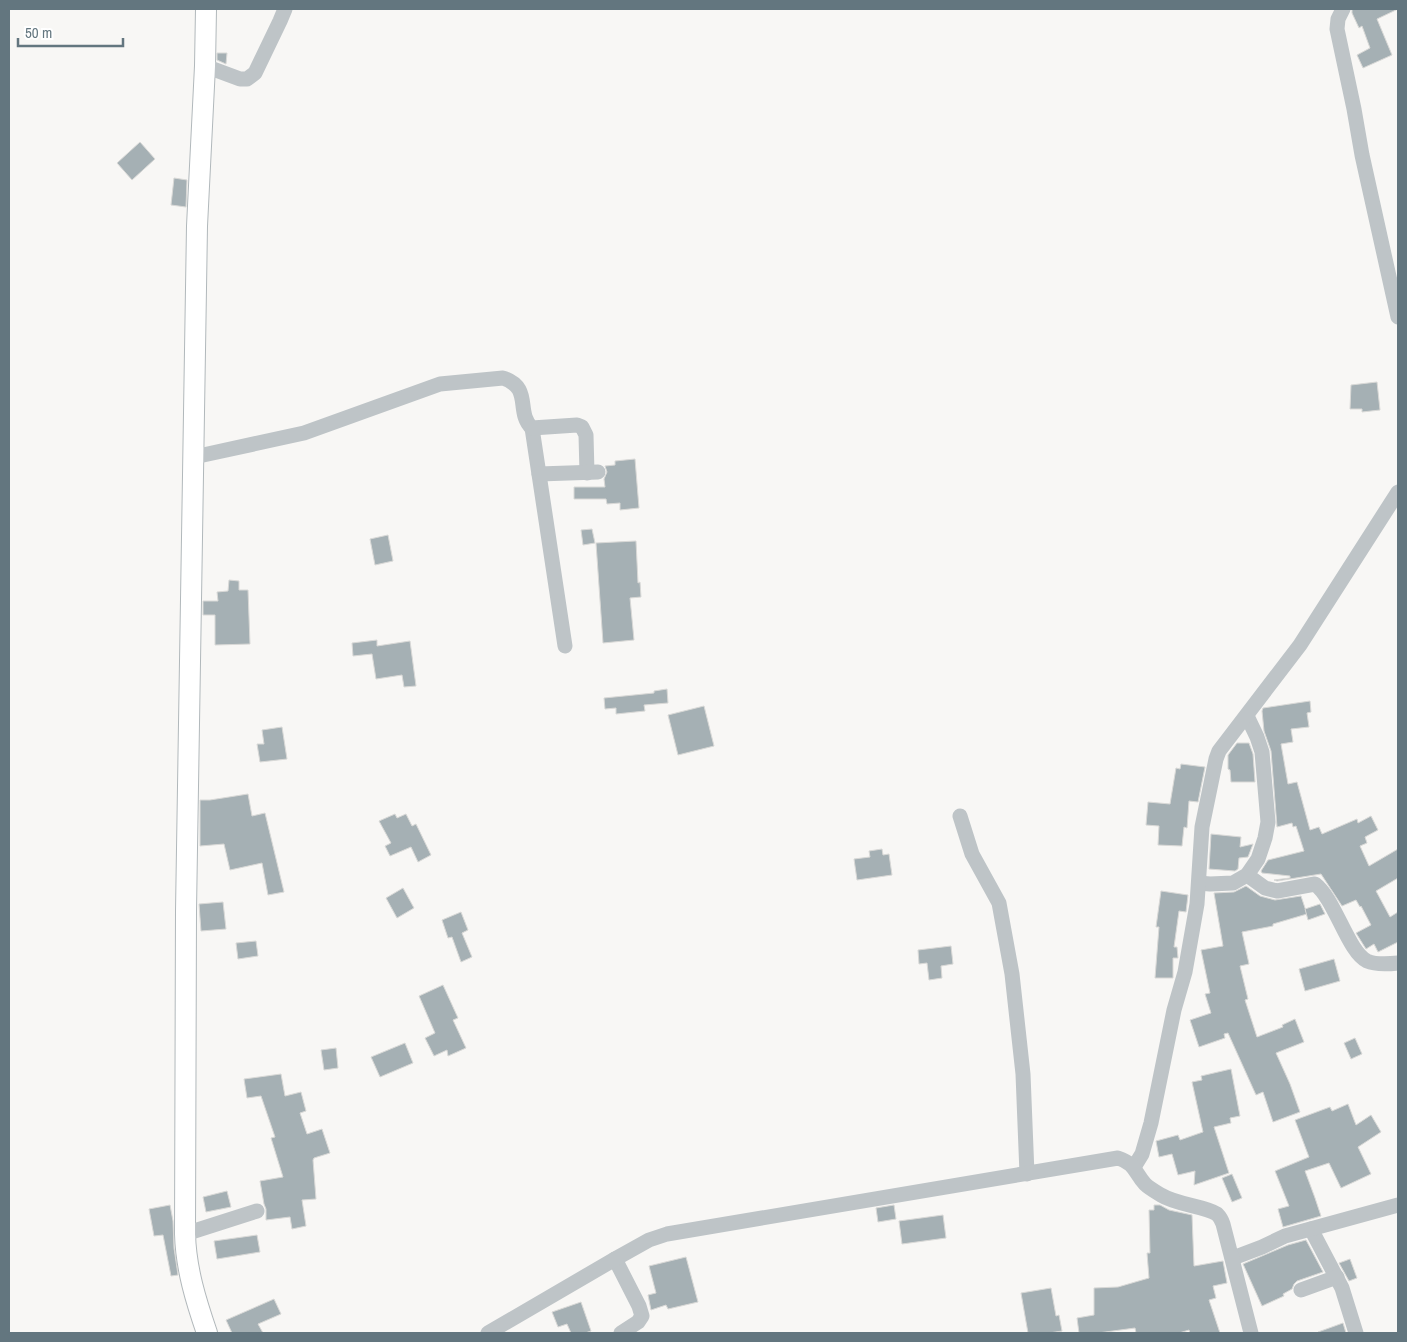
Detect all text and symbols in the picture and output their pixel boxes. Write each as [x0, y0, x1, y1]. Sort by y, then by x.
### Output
scale bar [18, 15, 122, 47]
text: 50 m [25, 22, 52, 43]

